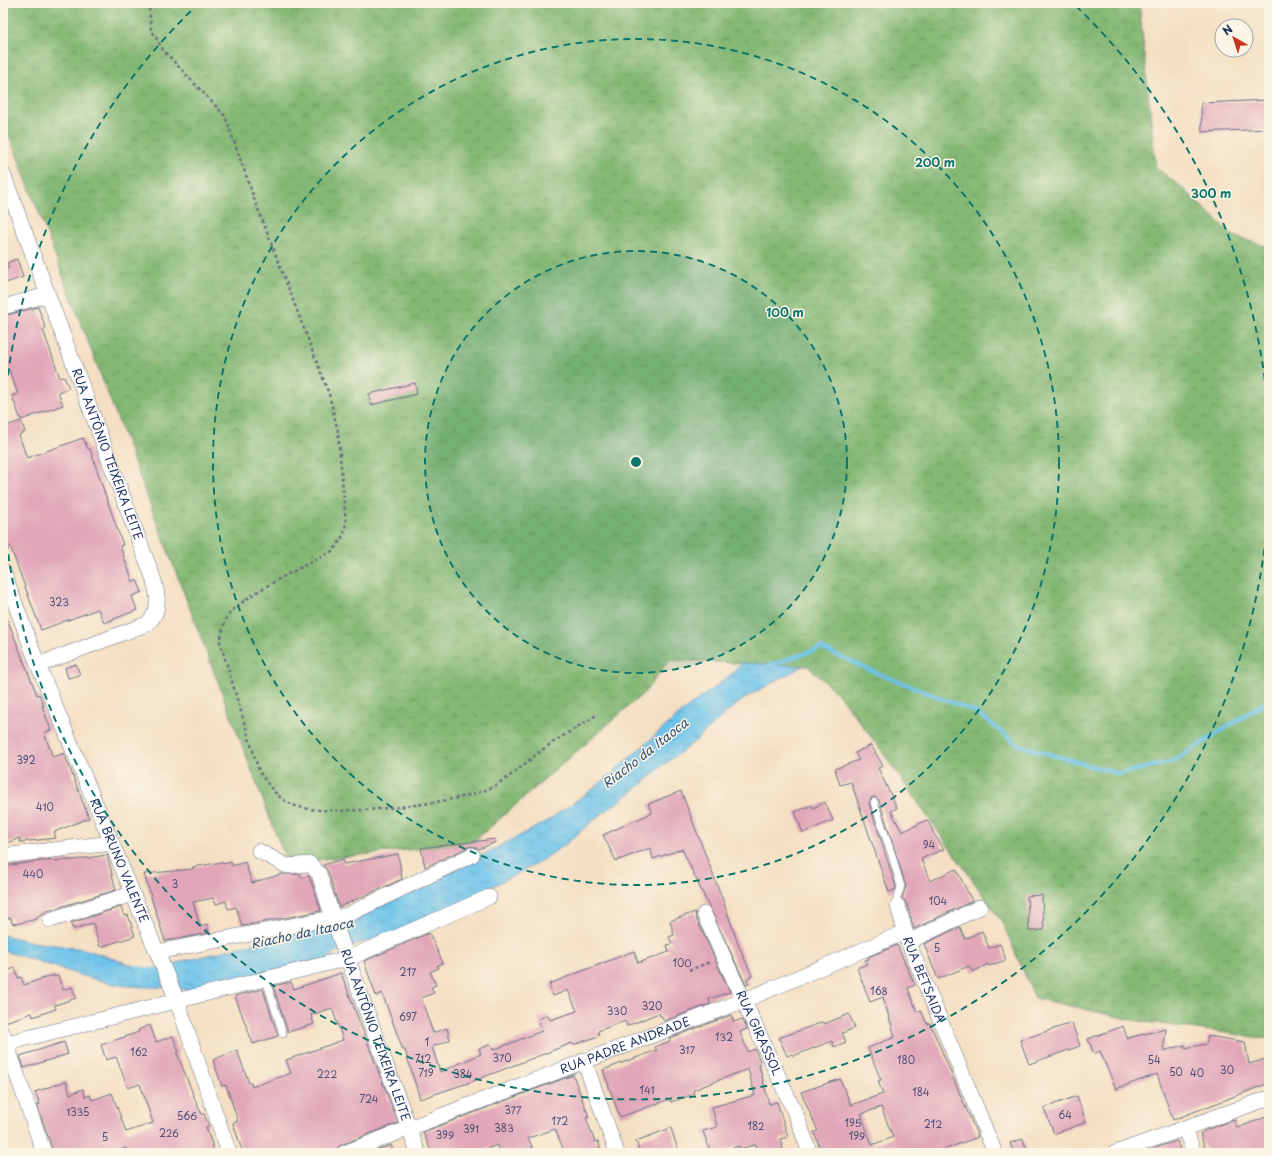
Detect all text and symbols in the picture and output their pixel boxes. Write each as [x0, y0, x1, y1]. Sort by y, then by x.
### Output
north arrow [1214, 18, 1254, 58]
text: N [1219, 20, 1236, 39]
text: 200 m [915, 153, 955, 171]
text: 300 m [1191, 184, 1231, 202]
text: 100 m [766, 303, 804, 321]
street label: RUA ANTÔNIO TEIXEIRA LEITE [68, 365, 148, 542]
centre of rings [629, 455, 643, 469]
house number: 323 [49, 594, 69, 609]
water label: Riacho da Itaoca [598, 713, 692, 792]
house number: 392 [16, 752, 36, 767]
street label: RUA BRUNO VALENTE [86, 795, 154, 925]
house number: 410 [36, 799, 54, 814]
house number: 94 [923, 837, 936, 852]
house number: 440 [23, 866, 43, 881]
house number: 3 [172, 876, 178, 891]
house number: 104 [929, 893, 948, 908]
water label: Riacho da Itaoca [249, 912, 356, 953]
street label: RUA BETSAIDA [899, 934, 950, 1025]
house number: 5 [934, 940, 940, 955]
street label: RUA ANTÔNIO TEIXEIRA LEITE [337, 946, 416, 1123]
house number: 100 [672, 955, 692, 970]
house number: 217 [400, 964, 417, 979]
house number: 168 [870, 983, 888, 998]
street label: RUA GIRASSOL [732, 987, 787, 1078]
house number: 320 [642, 998, 662, 1013]
house number: 330 [607, 1003, 627, 1018]
house number: 697 [399, 1009, 417, 1024]
street label: RUA PADRE ANDRADE [557, 1012, 693, 1078]
house number: 132 [715, 1029, 733, 1044]
house number: 1 [425, 1034, 429, 1049]
house number: 317 [679, 1042, 695, 1057]
house number: 162 [130, 1044, 148, 1059]
house number: 370 [492, 1050, 512, 1065]
house number: 712 [415, 1051, 431, 1066]
house number: 180 [897, 1052, 915, 1067]
house number: 54 [1147, 1052, 1161, 1067]
house number: 30 [1220, 1062, 1234, 1077]
house number: 50 [1169, 1064, 1183, 1079]
house number: 719 [418, 1065, 434, 1080]
house number: 40 [1190, 1065, 1204, 1080]
house number: 222 [317, 1066, 337, 1081]
house number: 384 [453, 1066, 473, 1081]
house number: 141 [640, 1082, 655, 1097]
house number: 184 [912, 1084, 930, 1099]
house number: 724 [360, 1091, 379, 1106]
house number: 377 [504, 1102, 522, 1117]
house number: 1335 [66, 1104, 90, 1119]
house number: 64 [1058, 1107, 1072, 1122]
house number: 566 [177, 1108, 197, 1123]
house number: 172 [552, 1113, 568, 1128]
house number: 195 [845, 1115, 862, 1130]
house number: 212 [924, 1116, 942, 1131]
house number: 182 [748, 1118, 764, 1133]
house number: 383 [494, 1120, 514, 1135]
house number: 391 [463, 1121, 479, 1136]
house number: 226 [159, 1125, 179, 1140]
house number: 399 [436, 1127, 454, 1142]
house number: 199 [849, 1128, 865, 1143]
house number: 5 [102, 1129, 108, 1144]

